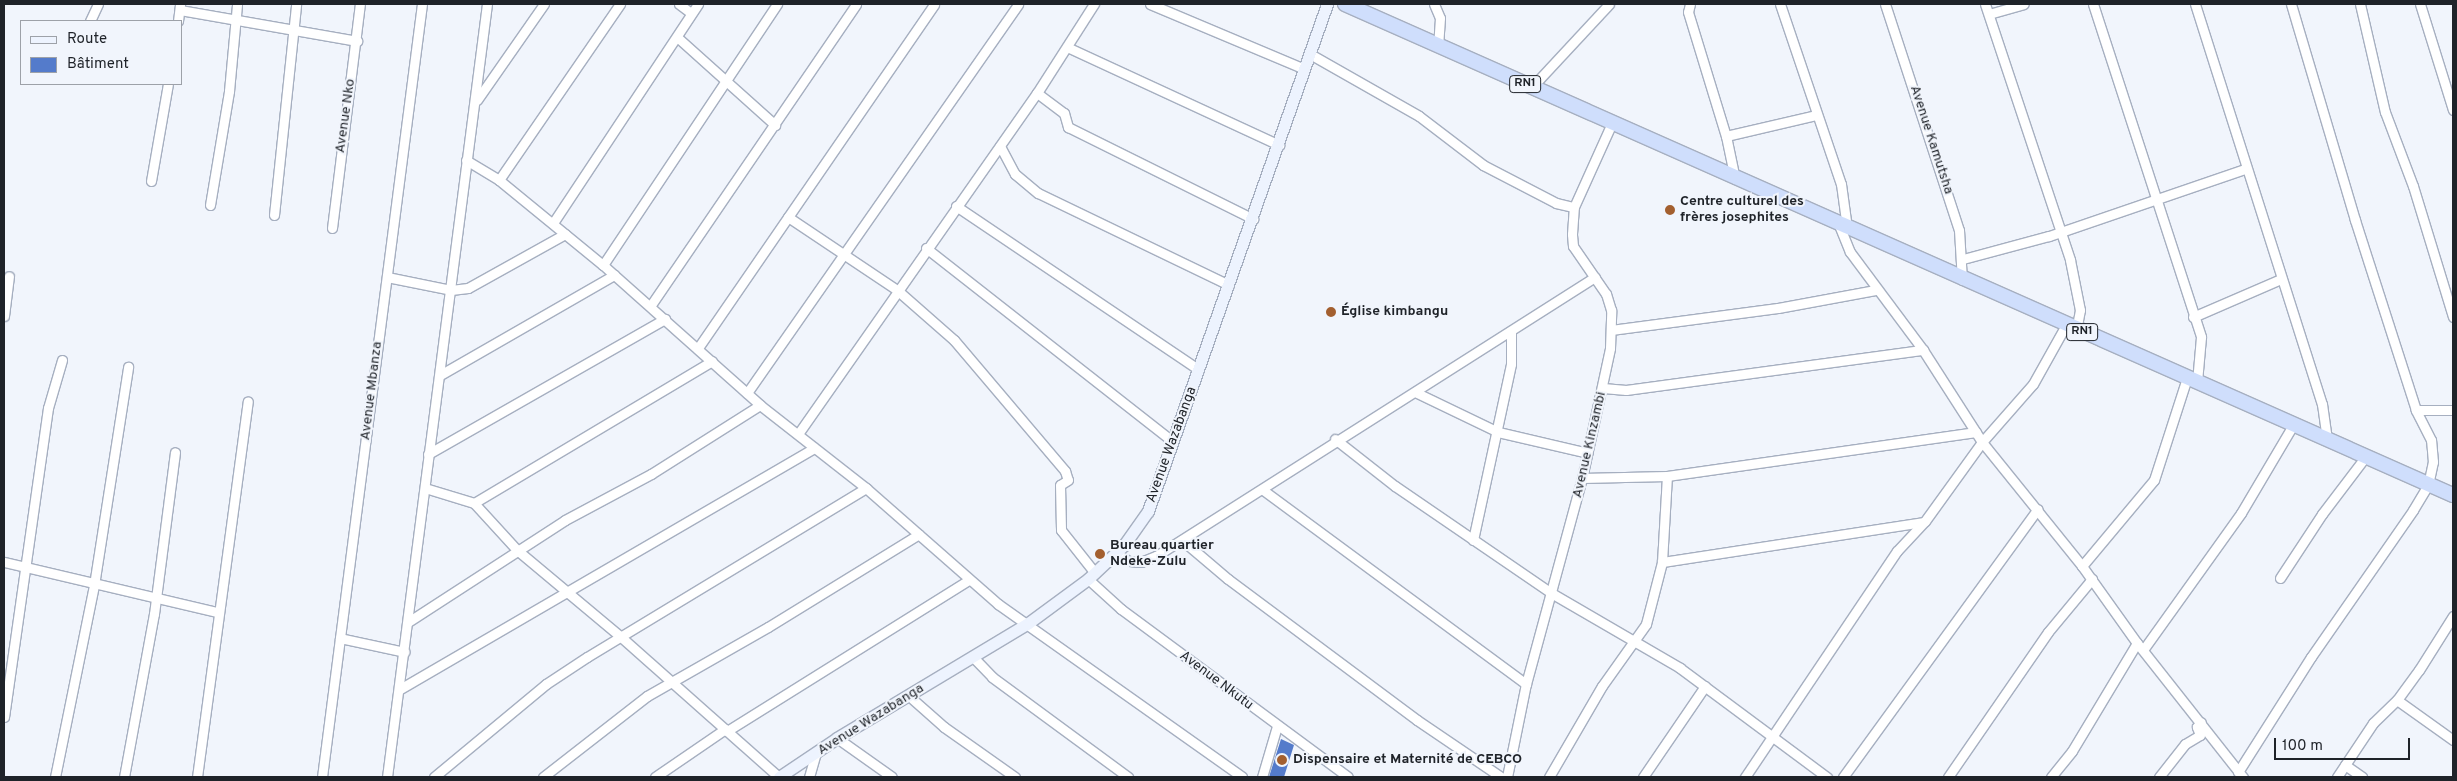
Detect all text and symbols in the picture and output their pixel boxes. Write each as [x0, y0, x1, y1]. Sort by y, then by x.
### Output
legend [20, 20, 182, 85]
text: Route [67, 30, 107, 49]
text: Bâtiment [67, 55, 129, 74]
road number: RN1 [1509, 74, 1541, 94]
street label: Avenue Nko [332, 78, 360, 154]
street label: Avenue Kamutsha [1905, 83, 1957, 197]
place label: Centre culturel des frères josephites [1680, 194, 1804, 226]
marker: Centre culturel des frères josephites [1664, 204, 1676, 216]
place label: Église kimbangu [1341, 304, 1448, 320]
marker: Église kimbangu [1325, 306, 1337, 318]
road number: RN1 [2066, 322, 2098, 342]
street label: Avenue Mbanza [358, 341, 386, 441]
street label: Avenue Wazabanga [1143, 385, 1201, 505]
street label: Avenue Kinzambi [1570, 390, 1610, 500]
place label: Bureau quartier Ndeke-Zulu [1110, 538, 1214, 570]
marker: Bureau quartier Ndeke-Zulu [1094, 548, 1106, 560]
street label: Avenue Nkutu [1176, 648, 1256, 714]
street label: Avenue Wazabanga [815, 680, 927, 760]
scale bar [2277, 728, 2413, 760]
text: 100 m [2282, 737, 2323, 756]
place label: Dispensaire et Maternité de CEBCO [1293, 752, 1522, 768]
marker: Dispensaire et Maternité de CEBCO [1275, 753, 1289, 767]

